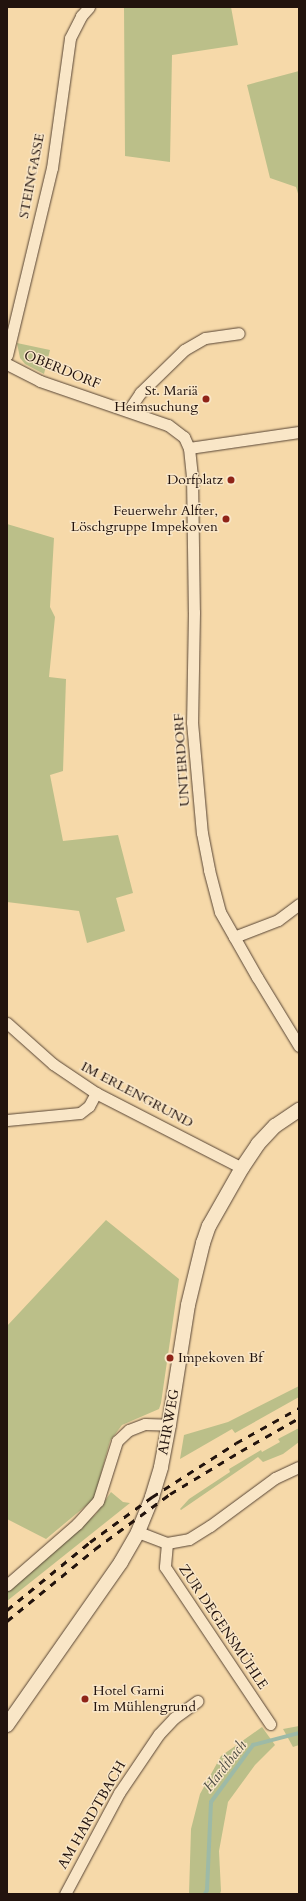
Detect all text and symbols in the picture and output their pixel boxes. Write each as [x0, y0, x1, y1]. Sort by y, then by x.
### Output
street label: STEINGASSE [16, 132, 48, 220]
street label: OBERDORF [21, 347, 103, 393]
place label: St. Mariä Heimsuchung [114, 383, 198, 416]
marker: St. Mariä Heimsuchung [201, 394, 211, 404]
place label: Dorfplatz [167, 472, 223, 488]
marker: Dorfplatz [226, 475, 236, 485]
place label: Feuerwehr Alfter, Löschgruppe Impekoven [71, 503, 218, 536]
marker: Feuerwehr Alfter, Löschgruppe Impekoven [221, 514, 231, 524]
street label: UNTERDORF [170, 713, 194, 807]
street label: IM ERLENGRUND [78, 1058, 196, 1132]
place label: Impekoven Bf [178, 1350, 262, 1366]
marker: Impekoven Bf [165, 1353, 175, 1363]
street label: AHRWEG [155, 1388, 183, 1456]
street label: ZUR DEGENSMÜHLE [175, 1561, 271, 1693]
place label: Hotel Garni Im Mühlengrund [93, 1683, 196, 1716]
marker: Hotel Garni Im Mühlengrund [80, 1694, 90, 1704]
water label: Hardtbach [199, 1737, 251, 1795]
street label: AM HARDTBACH [54, 1758, 130, 1872]

